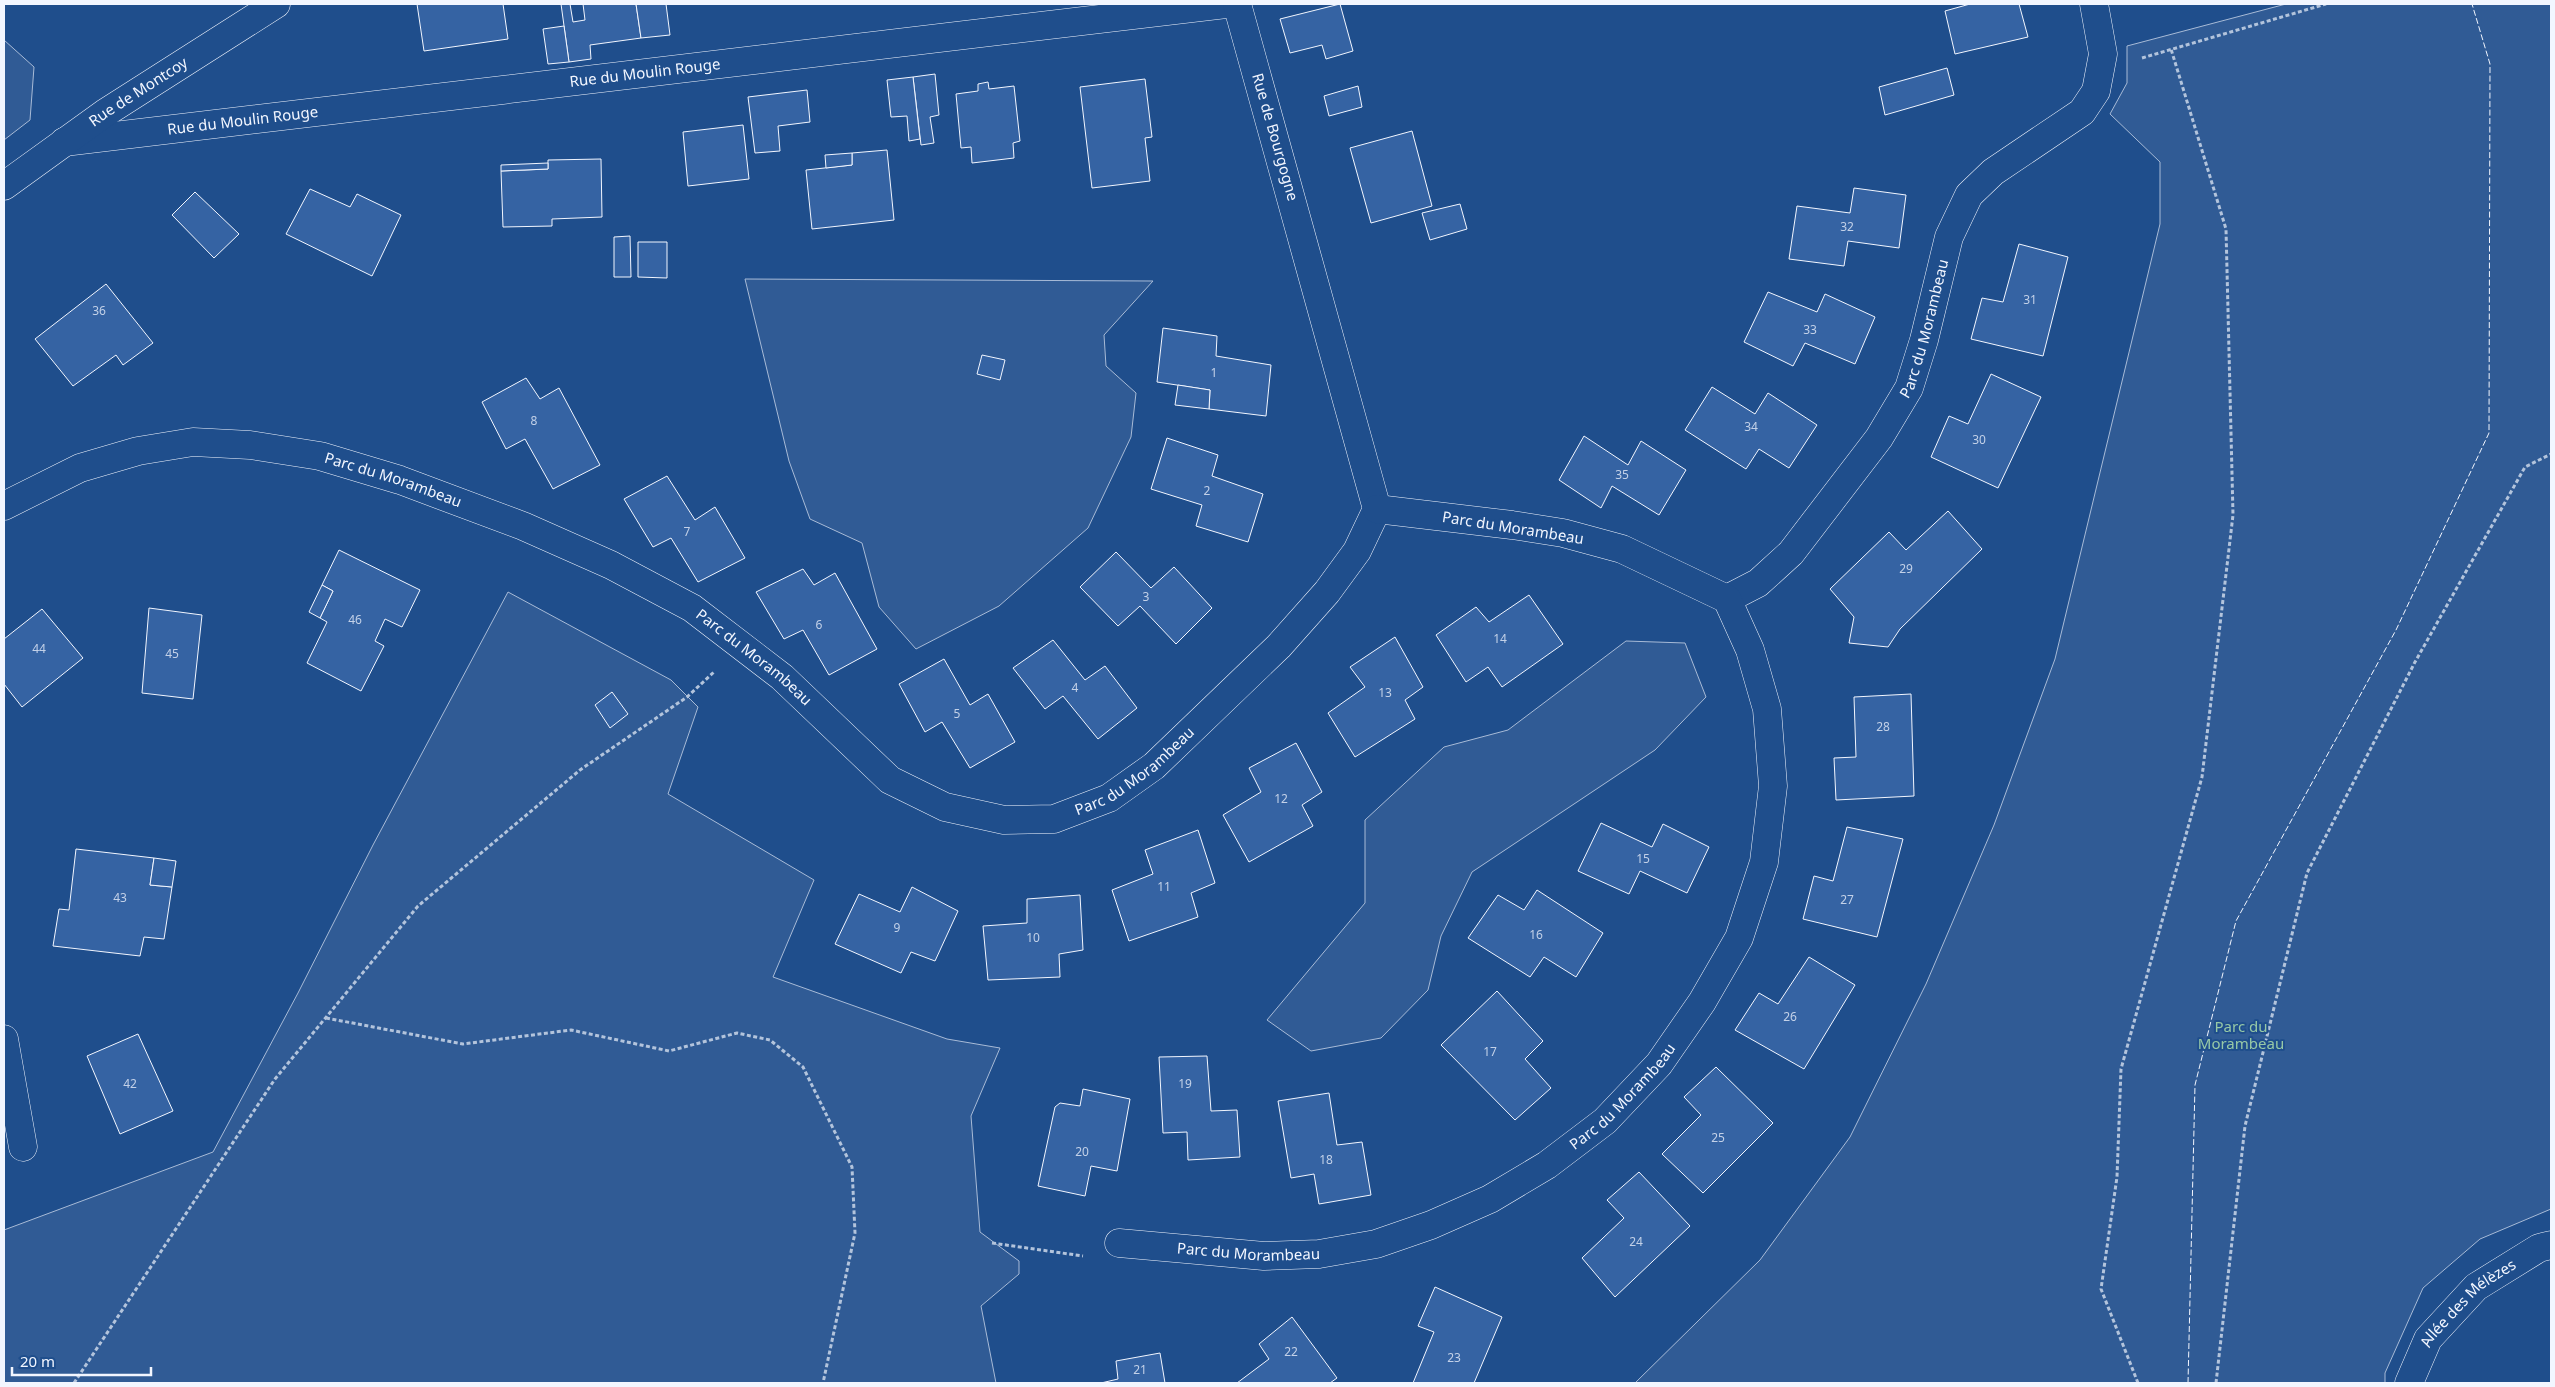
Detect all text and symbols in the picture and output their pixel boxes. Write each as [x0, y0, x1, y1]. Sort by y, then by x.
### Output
street label: Rue de Montcoy [84, 52, 191, 131]
street label: Rue du Moulin Rouge [568, 53, 721, 91]
street label: Rue de Bourgogne [1248, 71, 1304, 203]
street label: Rue du Moulin Rouge [166, 101, 319, 139]
house number: 32 [1840, 218, 1854, 235]
street label: Parc du Morambeau [1894, 257, 1952, 401]
house number: 31 [2023, 291, 2037, 308]
house number: 36 [92, 302, 106, 319]
house number: 33 [1803, 321, 1817, 338]
house number: 1 [1211, 364, 1217, 381]
house number: 8 [531, 412, 538, 429]
house number: 34 [1744, 418, 1758, 435]
house number: 30 [1972, 431, 1986, 448]
street label: Parc du Morambeau [322, 447, 465, 511]
house number: 35 [1615, 466, 1629, 483]
house number: 2 [1204, 482, 1211, 499]
street label: Parc du Morambeau [1441, 506, 1585, 548]
house number: 7 [684, 523, 691, 540]
house number: 29 [1899, 560, 1913, 577]
house number: 3 [1143, 588, 1150, 605]
street label: Parc du Morambeau [692, 604, 817, 709]
house number: 46 [348, 611, 362, 628]
house number: 6 [816, 616, 823, 633]
house number: 14 [1493, 630, 1507, 647]
house number: 44 [32, 640, 46, 657]
house number: 45 [165, 645, 179, 662]
house number: 4 [1072, 679, 1079, 696]
house number: 13 [1378, 684, 1392, 701]
house number: 5 [954, 705, 961, 722]
house number: 28 [1876, 718, 1890, 735]
street label: Parc du Morambeau [1072, 722, 1198, 819]
house number: 12 [1274, 790, 1288, 807]
house number: 15 [1636, 850, 1650, 867]
house number: 11 [1157, 878, 1171, 895]
house number: 43 [113, 889, 127, 906]
house number: 27 [1840, 891, 1854, 908]
house number: 9 [894, 919, 901, 936]
house number: 16 [1529, 926, 1543, 943]
house number: 10 [1026, 929, 1040, 946]
house number: 26 [1783, 1008, 1797, 1025]
park label: Parc du Morambeau [2198, 1016, 2284, 1053]
street label: Parc du Morambeau [1565, 1039, 1679, 1154]
house number: 17 [1483, 1043, 1497, 1060]
house number: 42 [123, 1075, 137, 1092]
house number: 19 [1178, 1075, 1192, 1092]
house number: 25 [1711, 1129, 1725, 1146]
house number: 20 [1075, 1143, 1089, 1160]
house number: 18 [1319, 1151, 1333, 1168]
house number: 24 [1629, 1233, 1643, 1250]
street label: Parc du Morambeau [1176, 1237, 1320, 1265]
street label: Allée des Mélèzes [2415, 1254, 2519, 1350]
house number: 22 [1284, 1343, 1298, 1360]
scale bar [12, 1344, 151, 1376]
house number: 23 [1447, 1349, 1461, 1366]
text: 20 m [20, 1351, 55, 1371]
house number: 21 [1133, 1361, 1147, 1378]

